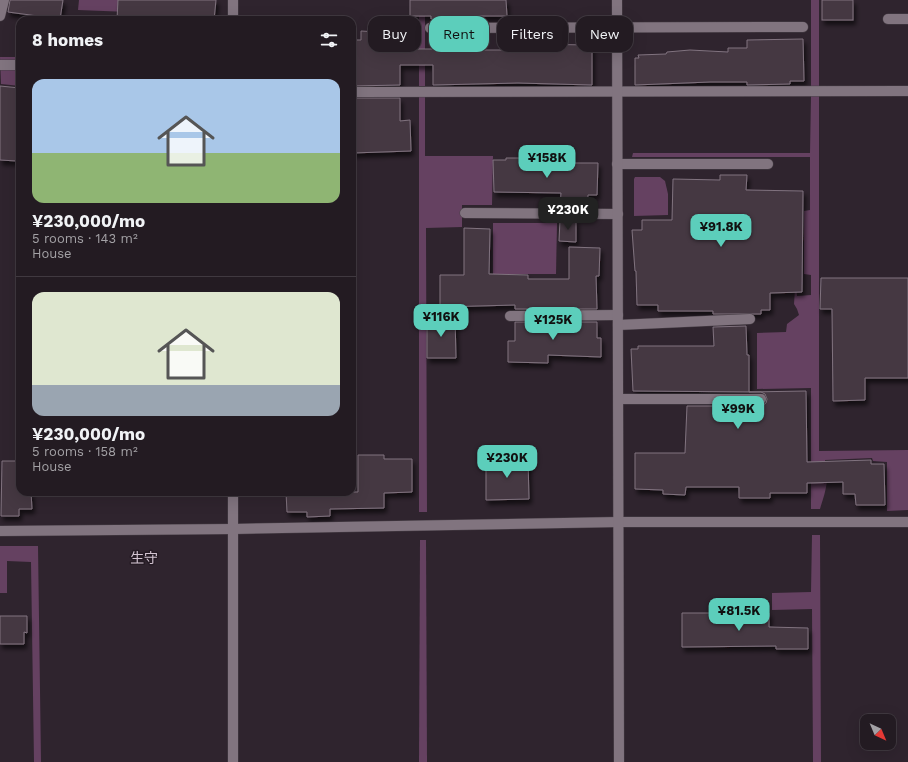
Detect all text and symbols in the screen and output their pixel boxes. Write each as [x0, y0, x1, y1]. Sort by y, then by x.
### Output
chip: Buy [368, 16, 421, 52]
chip: Rent [429, 16, 489, 52]
chip: Filters [497, 16, 568, 52]
chip: New [576, 16, 633, 52]
icon: filters [318, 29, 340, 51]
text: 8 homes [32, 30, 103, 50]
icon: home [150, 105, 222, 177]
pin: ¥158K [519, 145, 575, 179]
text: ¥158K [527, 150, 567, 165]
pin: ¥230K [540, 197, 596, 231]
text: ¥230K [547, 202, 589, 217]
text: ¥230,000/mo [32, 211, 145, 231]
pin: ¥91.8K [688, 214, 754, 248]
text: ¥91.8K [699, 219, 743, 234]
text: 5 rooms · 143 m² [32, 231, 138, 246]
text: House [32, 246, 72, 261]
pin: ¥116K [413, 304, 469, 338]
pin: ¥125K [525, 307, 581, 341]
text: ¥116K [423, 309, 459, 324]
text: ¥125K [534, 312, 572, 327]
icon: home [150, 318, 222, 390]
pin: ¥99K [714, 396, 762, 430]
text: ¥99K [721, 401, 755, 416]
text: ¥230,000/mo [32, 424, 145, 444]
text: 5 rooms · 158 m² [32, 444, 138, 459]
pin: ¥230K [479, 445, 535, 479]
text: ¥230K [486, 450, 528, 465]
text: House [32, 459, 72, 474]
district label: 生守 [130, 550, 158, 566]
pin: ¥81.5K [706, 598, 772, 632]
text: ¥81.5K [718, 603, 760, 618]
north arrow [860, 714, 896, 750]
map controls [860, 714, 896, 750]

